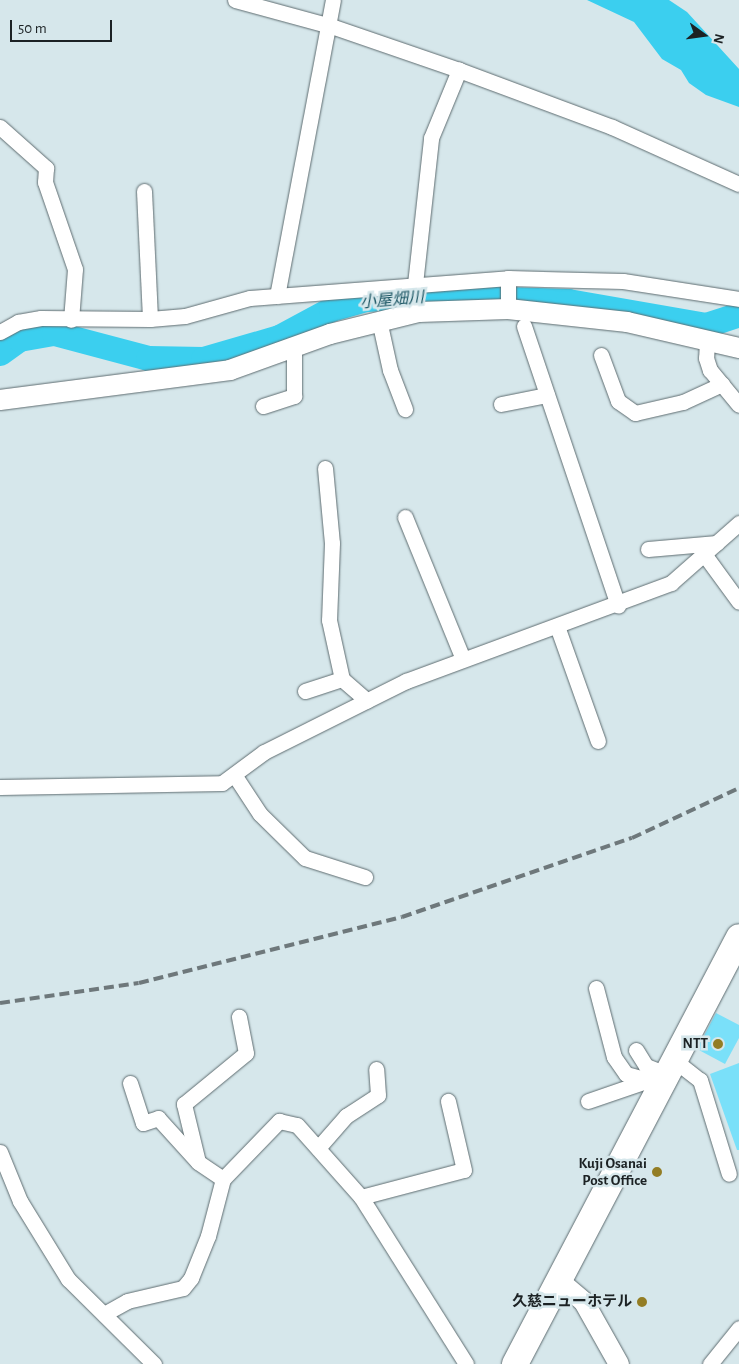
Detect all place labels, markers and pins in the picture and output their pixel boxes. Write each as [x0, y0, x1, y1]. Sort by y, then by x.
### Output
place label: NTT [683, 1035, 708, 1053]
marker: NTT [712, 1038, 724, 1050]
place label: Kuji Osanai Post Office [579, 1154, 647, 1189]
marker: Kuji Osanai Post Office [651, 1166, 663, 1178]
place label: 久慈ニューホテル [512, 1293, 632, 1311]
marker: 久慈ニューホテル [636, 1296, 648, 1308]

